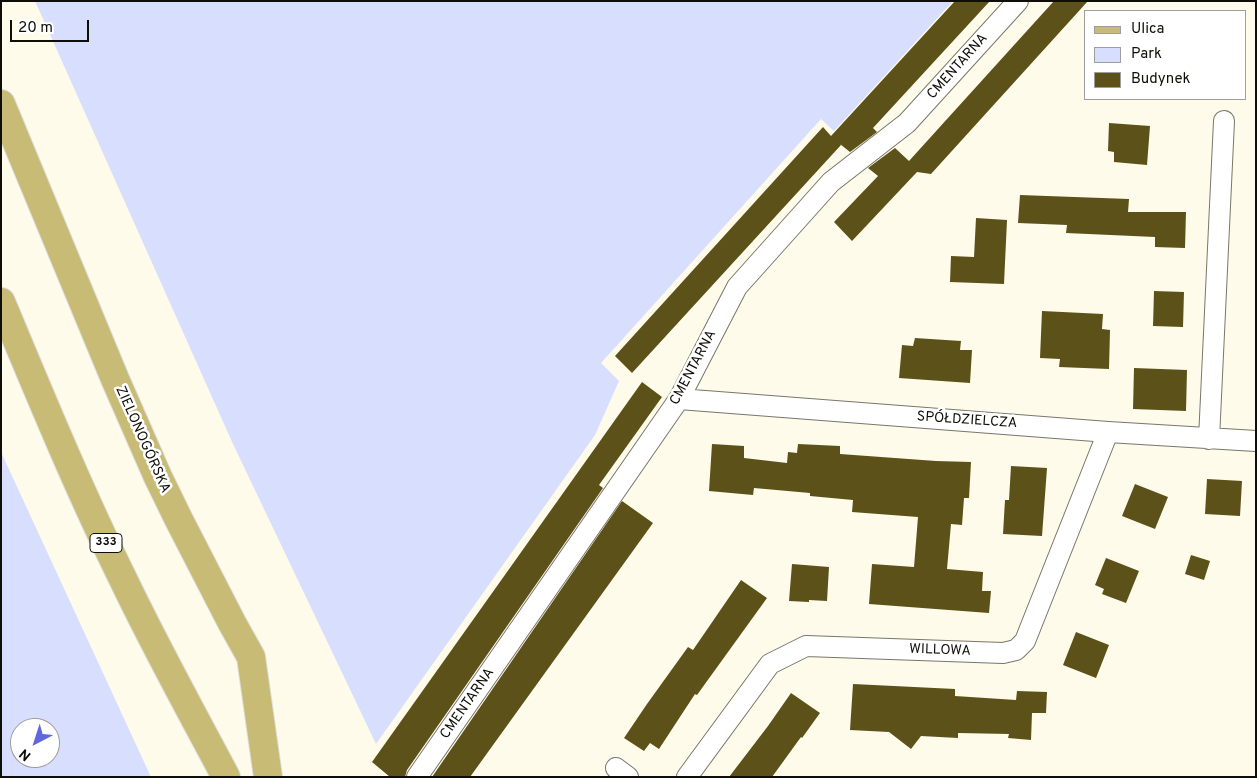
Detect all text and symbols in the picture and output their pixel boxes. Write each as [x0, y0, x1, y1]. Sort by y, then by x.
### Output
scale bar [12, 10, 91, 42]
legend [1084, 10, 1247, 100]
text: 20 m [18, 19, 53, 38]
text: Ulica [1131, 20, 1164, 39]
street label: CMENTARNA [924, 31, 992, 103]
text: Park [1131, 45, 1162, 64]
text: Budynek [1131, 70, 1190, 89]
street label: CMENTARNA [667, 328, 721, 408]
street label: ZIELONOGÓRSKA [111, 384, 173, 496]
street label: SPÓŁDZIELCZA [916, 409, 1018, 433]
road number: 333 [90, 534, 122, 552]
street label: WILLOWA [909, 642, 971, 660]
street label: CMENTARNA [437, 665, 499, 743]
north arrow [10, 718, 60, 768]
text: N [16, 744, 35, 764]

